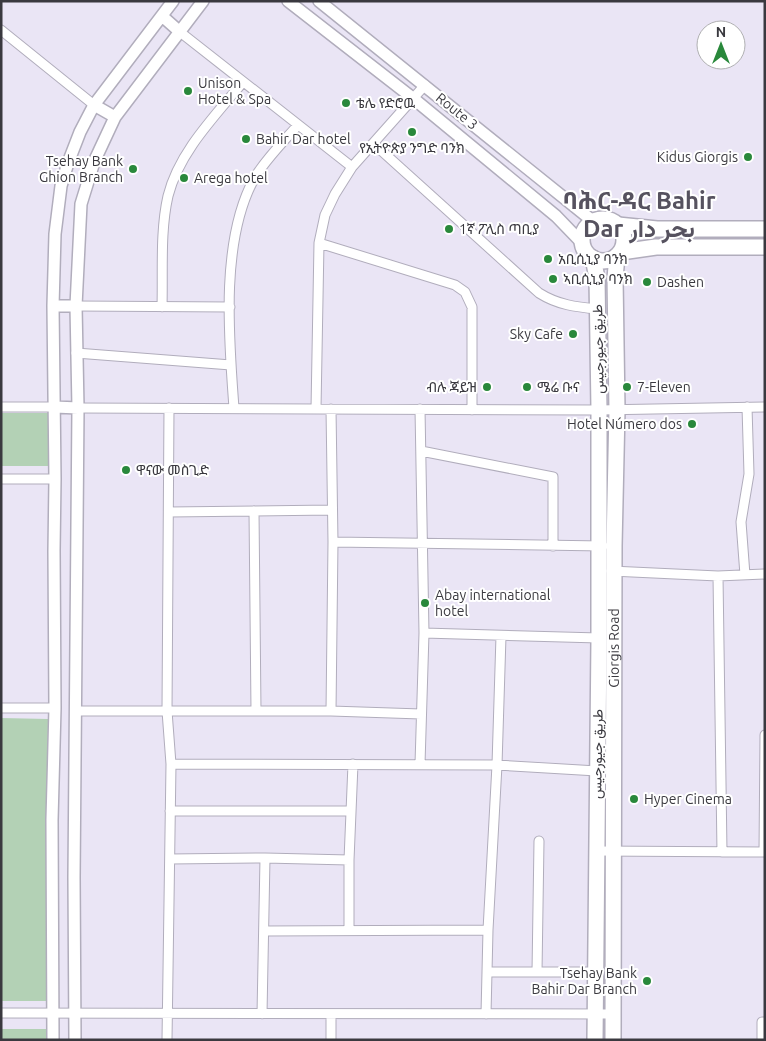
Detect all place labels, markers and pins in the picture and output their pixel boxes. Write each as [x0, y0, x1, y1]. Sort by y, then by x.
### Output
place label: Unison Hotel & Spa [198, 75, 271, 107]
marker: Unison Hotel & Spa [182, 85, 194, 97]
place label: ቴሌ የድሮዉ [356, 95, 415, 111]
marker: ቴሌ የድሮዉ [340, 97, 352, 109]
marker: የኢትዮጵያ ንግድ ባንክ [406, 126, 418, 138]
place label: Bahir Dar hotel [256, 131, 351, 147]
marker: Bahir Dar hotel [240, 133, 252, 145]
place label: የኢትዮጵያ ንግድ ባንክ [359, 140, 465, 156]
place label: Kidus Giorgis [657, 149, 738, 165]
marker: Kidus Giorgis [742, 151, 754, 163]
place label: Tsehay Bank Ghion Branch [39, 153, 123, 185]
marker: Tsehay Bank Ghion Branch [127, 163, 139, 175]
place label: Arega hotel [194, 170, 268, 186]
marker: Arega hotel [178, 172, 190, 184]
place label: 1ኛ ፖሊስ ጣቢያ [459, 221, 539, 237]
marker: 1ኛ ፖሊስ ጣቢያ [443, 223, 455, 235]
place label: አቢሲኒያ ባንክ [558, 251, 628, 267]
marker: አቢሲኒያ ባንክ [542, 253, 554, 265]
place label: ኣቢሲኒያ ባንክ [563, 271, 633, 287]
marker: ኣቢሲኒያ ባንክ [547, 273, 559, 285]
place label: Dashen [657, 274, 704, 290]
marker: Dashen [641, 276, 653, 288]
place label: Sky Cafe [510, 326, 563, 342]
marker: Sky Cafe [567, 328, 579, 340]
place label: ብሉ ጃይዝ [427, 379, 477, 395]
place label: ሜሬ ቡና [537, 379, 580, 395]
place label: 7-Eleven [637, 379, 691, 395]
marker: ብሉ ጃይዝ [481, 381, 493, 393]
marker: ሜሬ ቡና [521, 381, 533, 393]
marker: 7-Eleven [621, 381, 633, 393]
place label: Hotel Número dos [567, 416, 682, 432]
marker: Hotel Número dos [686, 418, 698, 430]
place label: ዋናው መስጊድ [136, 462, 209, 478]
marker: ዋናው መስጊድ [120, 464, 132, 476]
place label: Abay international hotel [435, 587, 551, 619]
marker: Abay international hotel [419, 597, 431, 609]
place label: Hyper Cinema [644, 791, 732, 807]
marker: Hyper Cinema [628, 793, 640, 805]
place label: Tsehay Bank Bahir Dar Branch [532, 965, 637, 997]
marker: Tsehay Bank Bahir Dar Branch [641, 975, 653, 987]

